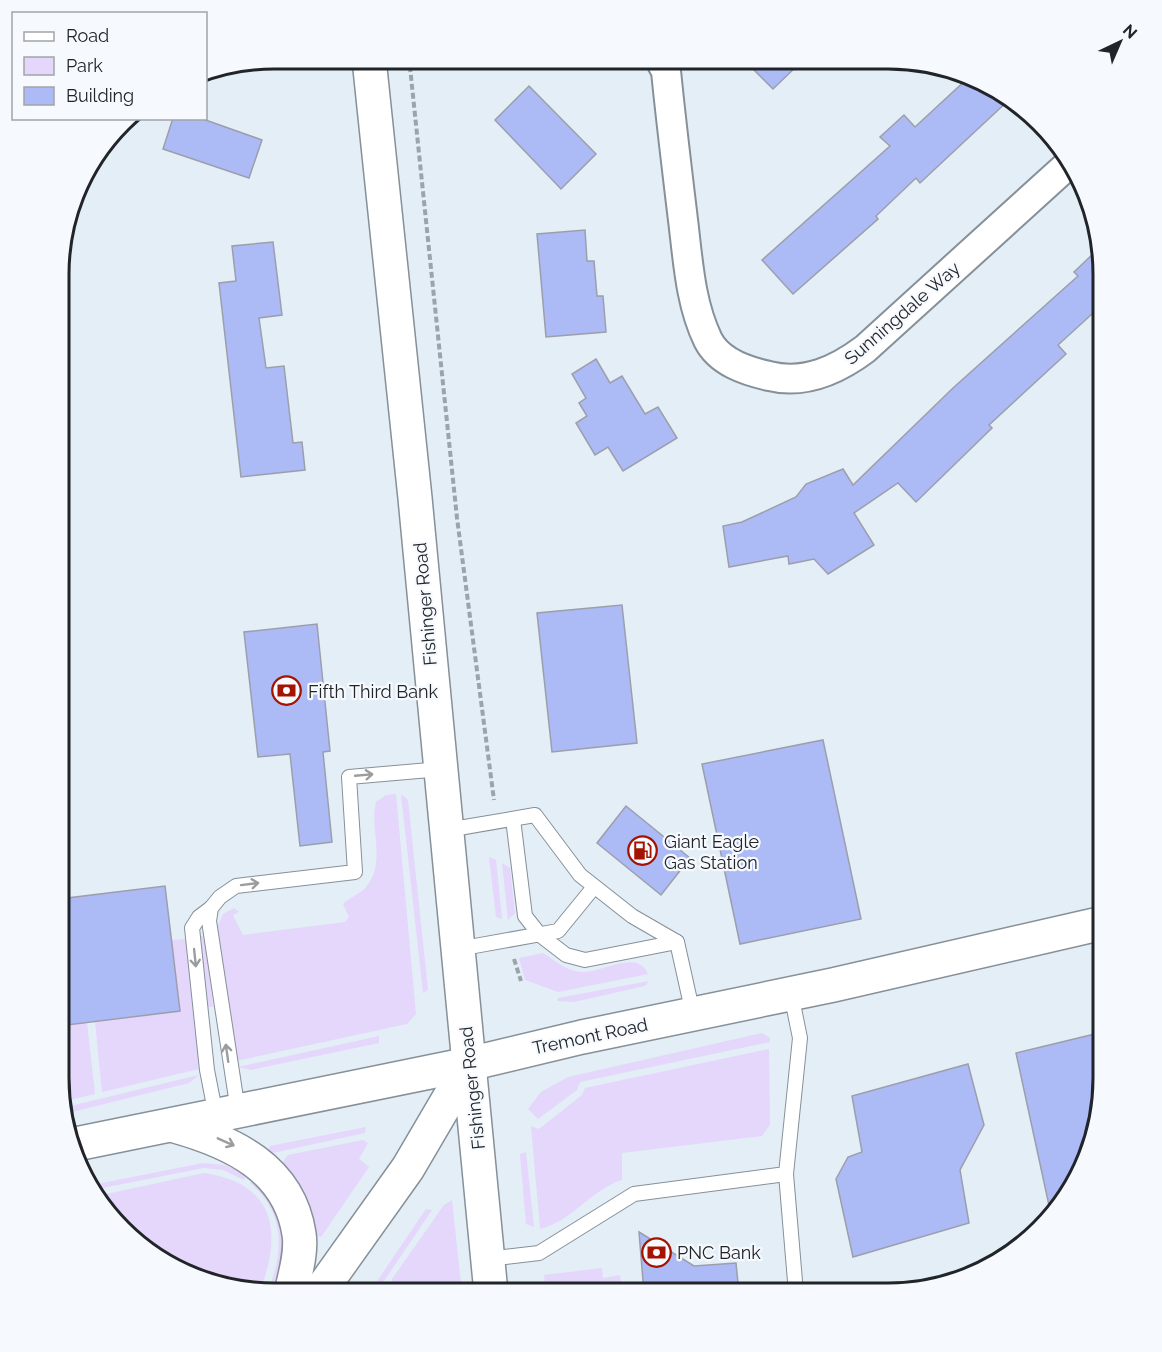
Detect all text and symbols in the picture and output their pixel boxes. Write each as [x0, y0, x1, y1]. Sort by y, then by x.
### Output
legend [12, 12, 207, 120]
north arrow [1090, 12, 1150, 72]
text: N [1119, 20, 1141, 43]
text: Road [66, 25, 109, 46]
text: Park [66, 55, 103, 76]
text: Building [66, 85, 134, 106]
street label: Sunningdale Way [840, 257, 964, 369]
street label: Fishinger Road [409, 542, 441, 666]
bank icon: Fifth Third Bank [271, 675, 303, 707]
place label: Fifth Third Bank [308, 681, 439, 702]
one-way arrow [353, 769, 373, 780]
place label: Giant Eagle Gas Station [664, 831, 759, 873]
fuel station icon: Giant Eagle Gas Station [627, 835, 659, 867]
one-way arrow [240, 878, 260, 889]
one-way arrow [190, 947, 201, 967]
street label: Tremont Road [530, 1014, 650, 1058]
street label: Fishinger Road [455, 1025, 489, 1151]
one-way arrow [222, 1044, 233, 1064]
one-way arrow [216, 1137, 234, 1149]
bank icon: PNC Bank [640, 1236, 672, 1268]
place label: PNC Bank [677, 1242, 761, 1263]

